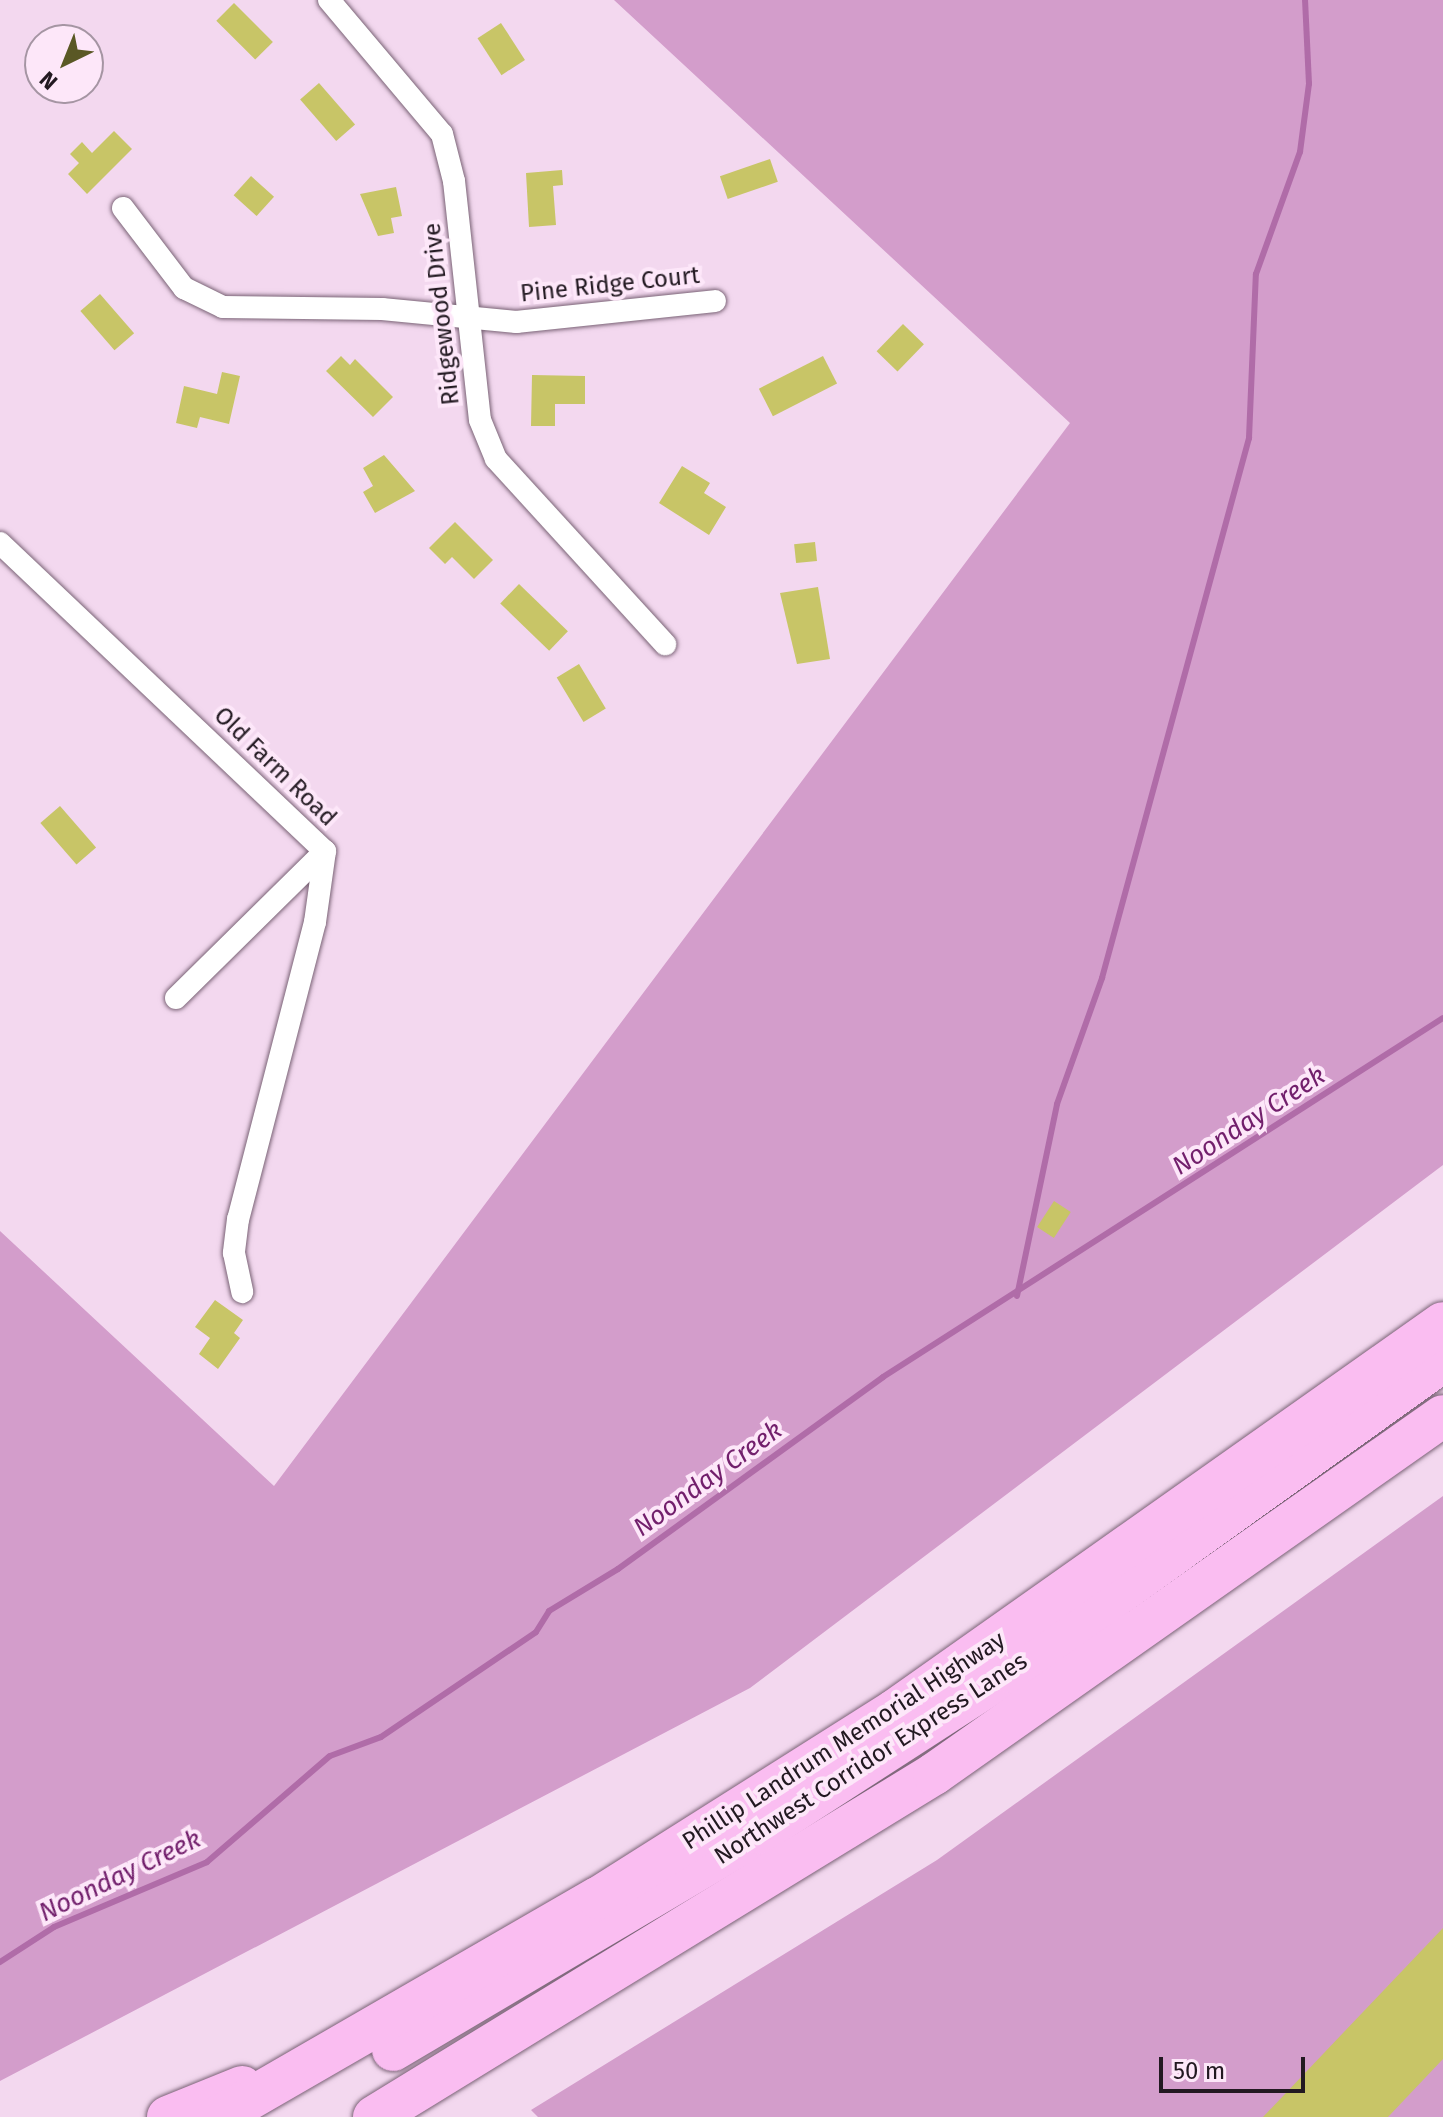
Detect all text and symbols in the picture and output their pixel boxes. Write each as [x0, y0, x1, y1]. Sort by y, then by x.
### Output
north arrow [24, 24, 104, 104]
text: N [34, 66, 63, 95]
street label: Ridgewood Drive [418, 221, 466, 407]
street label: Pine Ridge Court [519, 261, 701, 309]
street label: Old Farm Road [208, 701, 342, 833]
water label: Noonday Creek [1167, 1060, 1331, 1182]
water label: Noonday Creek [628, 1415, 788, 1543]
street label: Phillip Landrum Memorial Highway [677, 1626, 1011, 1856]
street label: Northwest Corridor Express Lanes [709, 1647, 1033, 1871]
water label: Noonday Creek [34, 1823, 206, 1929]
scale bar [1163, 2041, 1309, 2091]
text: 50 m [1173, 2057, 1225, 2085]

